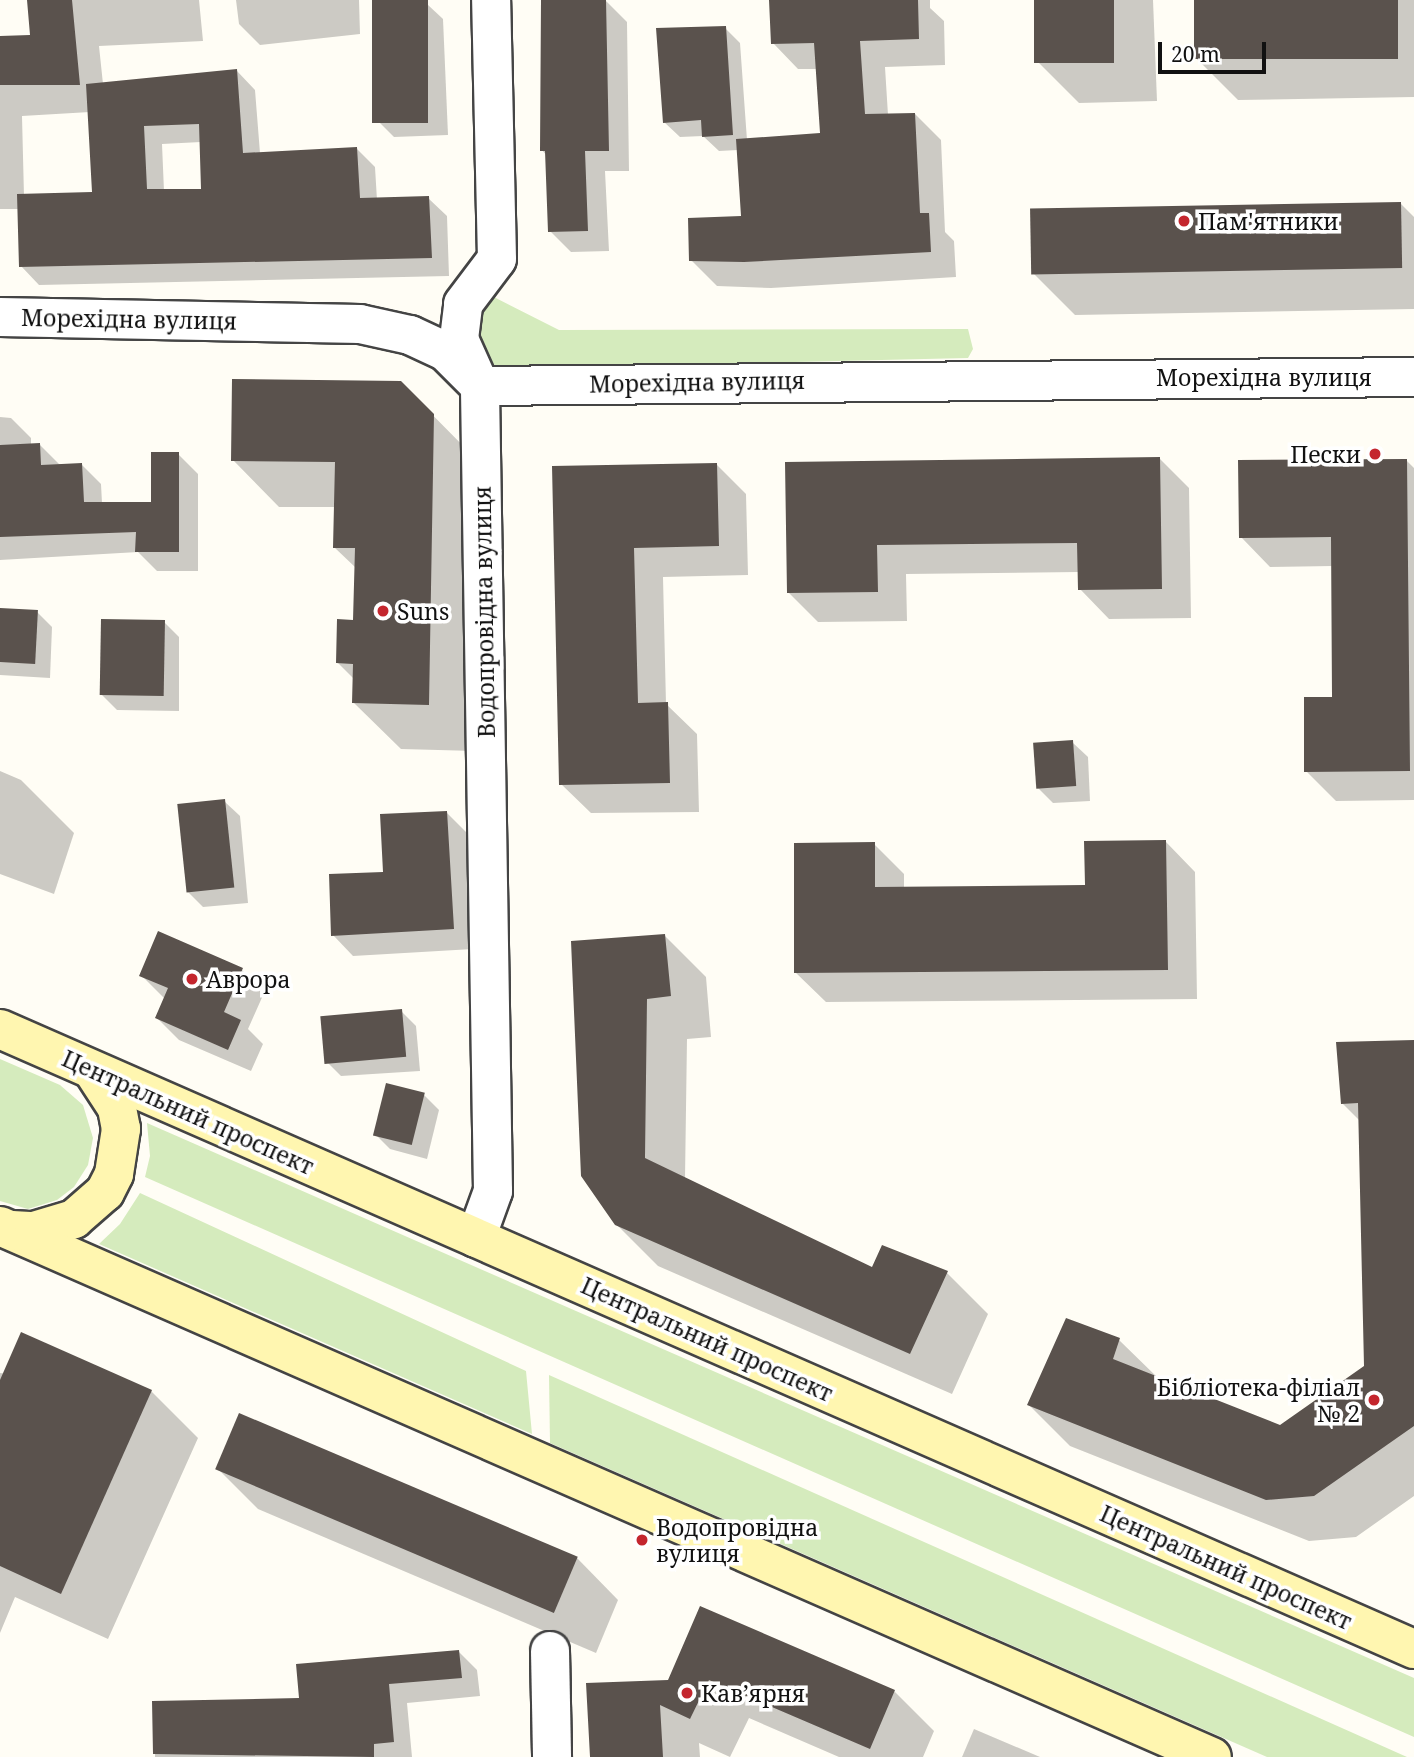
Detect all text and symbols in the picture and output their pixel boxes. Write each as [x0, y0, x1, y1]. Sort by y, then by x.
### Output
scale bar [1162, 28, 1270, 72]
text: 20 m [1171, 40, 1220, 68]
place label: Пам'ятники [1198, 207, 1339, 235]
marker: Пам'ятники [1176, 213, 1192, 229]
street label: Морехідна вулиця [21, 303, 237, 335]
street label: Морехідна вулиця [1156, 363, 1372, 391]
street label: Морехідна вулиця [589, 366, 805, 398]
place label: Пески [1290, 440, 1361, 468]
marker: Пески [1367, 446, 1383, 462]
street label: Водопровідна вулиця [468, 486, 500, 738]
place label: Suns [397, 597, 449, 625]
marker: Suns [375, 603, 391, 619]
place label: Аврора [206, 965, 291, 993]
marker: Аврора [184, 971, 200, 987]
street label: Центральний проспект [58, 1044, 318, 1180]
street label: Центральний проспект [577, 1271, 837, 1407]
place label: Бібліотека-філіал № 2 [1157, 1373, 1360, 1427]
marker: Бібліотека-філіал № 2 [1366, 1392, 1382, 1408]
street label: Центральний проспект [1096, 1499, 1356, 1635]
place label: Водопровідна вулиця [656, 1513, 818, 1567]
marker: Водопровідна вулиця [634, 1532, 650, 1548]
place label: Кав’ярня [701, 1679, 805, 1707]
marker: Кав’ярня [679, 1685, 695, 1701]

